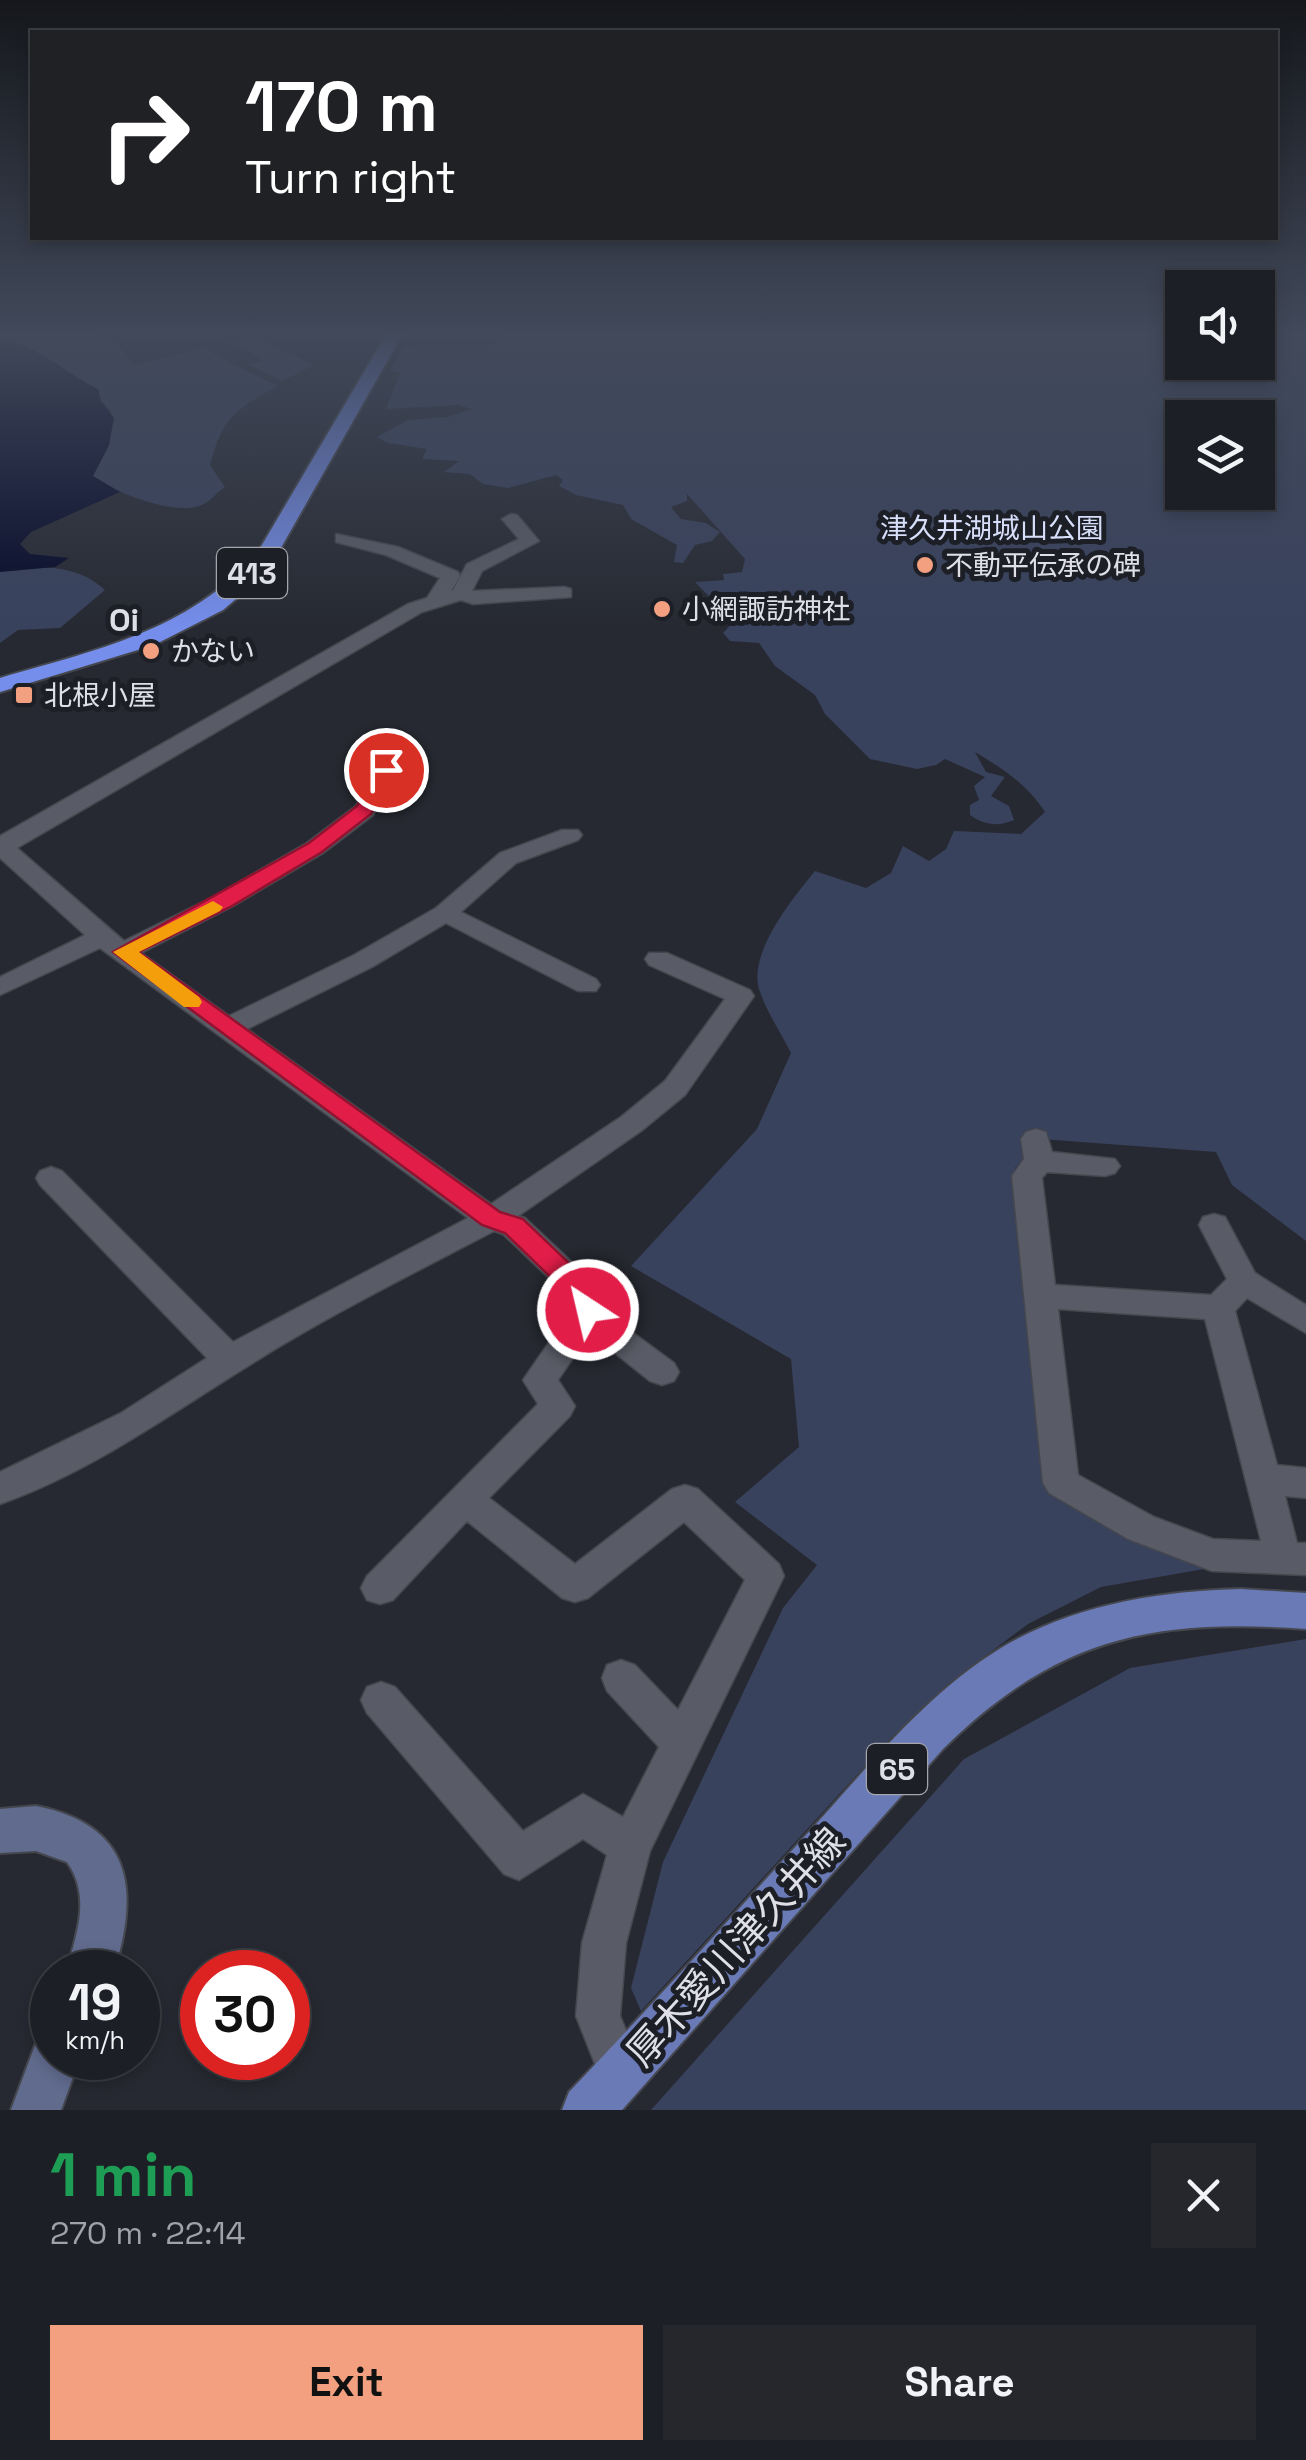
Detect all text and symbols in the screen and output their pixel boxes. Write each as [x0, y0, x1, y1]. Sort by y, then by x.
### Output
text: 170 m [245, 62, 438, 151]
icon: right [80, 70, 210, 200]
text: Turn right [245, 149, 456, 206]
map controls [1165, 270, 1275, 510]
button: sound [1165, 270, 1275, 380]
button: layers [1165, 400, 1275, 510]
park label: 津久井湖城山公園 [880, 510, 1104, 546]
place label: 不動平伝承の碑 [945, 547, 1141, 583]
road number: 413 [217, 548, 287, 598]
marker: 不動平伝承の碑 [914, 554, 936, 576]
place label: 小網諏訪神社 [682, 591, 850, 627]
marker: 小網諏訪神社 [651, 598, 673, 620]
district label: Oi [109, 600, 139, 640]
place label: かない [171, 633, 255, 669]
marker: かない [140, 640, 162, 662]
place label: 北根小屋 [44, 677, 156, 713]
marker: 北根小屋 [13, 684, 35, 706]
pin [344, 728, 429, 813]
icon: arrive [359, 743, 414, 798]
position arrow [536, 1258, 640, 1362]
road number: 65 [867, 1744, 927, 1794]
street label: 厚木愛川津久井線 [616, 1818, 856, 2076]
speed limit sign: 30 [180, 1950, 310, 2080]
text: 19 [68, 1971, 122, 2035]
text: km/h [65, 2024, 125, 2056]
text: 1 min [50, 2137, 197, 2214]
button: close [1151, 2143, 1256, 2248]
text: 270 m · 22:14 [50, 2213, 246, 2253]
button: Exit [50, 2325, 643, 2440]
button: Share [663, 2325, 1256, 2440]

